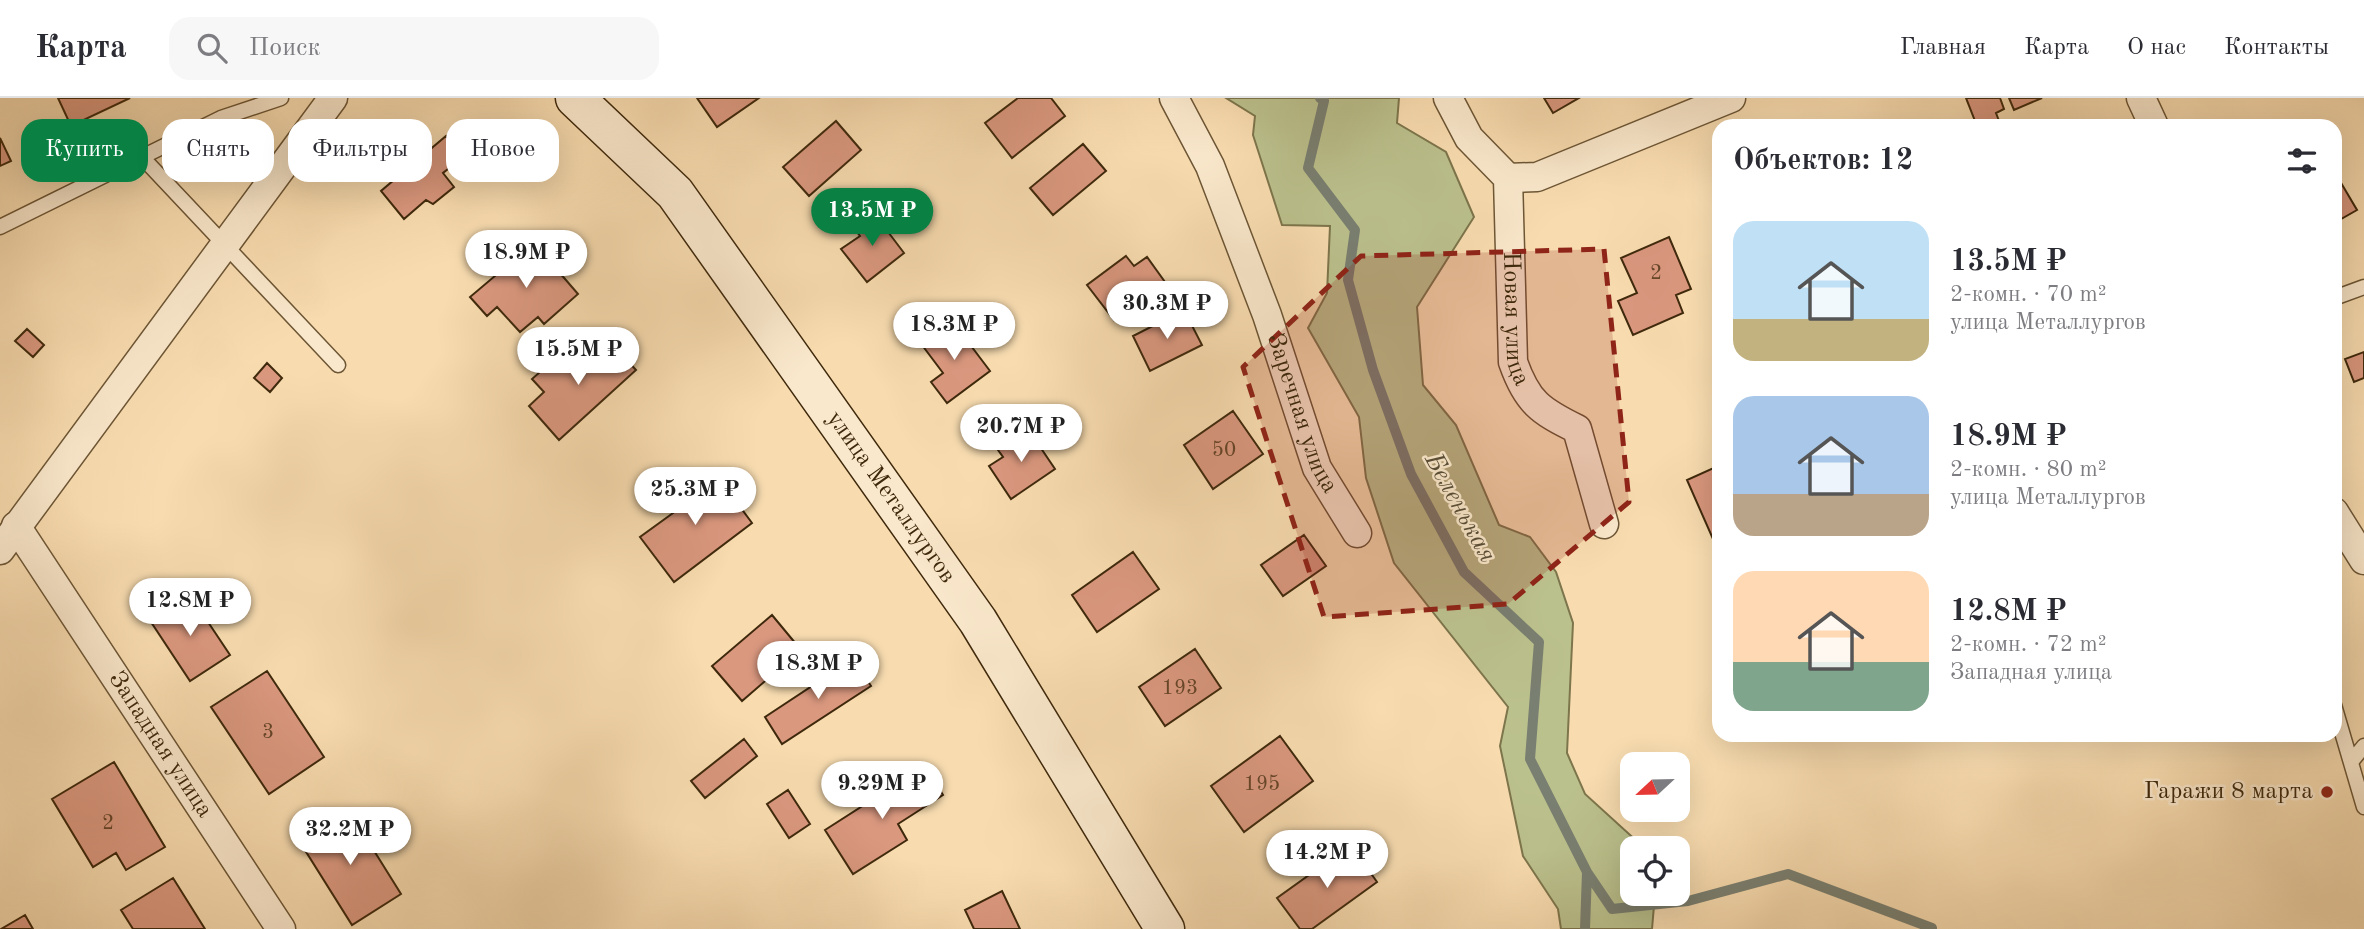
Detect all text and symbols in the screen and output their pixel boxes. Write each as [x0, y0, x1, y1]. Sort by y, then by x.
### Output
search box [169, 17, 659, 80]
icon: search [193, 29, 231, 67]
text: Карта [35, 32, 127, 65]
text: Поиск [249, 35, 321, 61]
text: Главная [1900, 36, 1986, 60]
text: Карта [2024, 36, 2089, 60]
text: О нас [2127, 36, 2186, 60]
text: Контакты [2224, 36, 2329, 60]
chip: Купить [21, 119, 148, 182]
chip: Снять [162, 119, 274, 182]
chip: Фильтры [288, 119, 432, 182]
chip: Новое [446, 119, 559, 182]
icon: filters [2283, 142, 2321, 180]
text: Объектов: 12 [1733, 146, 1913, 176]
pin: 13.5M ₽ [807, 188, 937, 248]
text: 13.5M ₽ [827, 199, 917, 222]
pin: 18.9M ₽ [461, 230, 591, 290]
text: 18.9M ₽ [481, 241, 571, 264]
text: 13.5M ₽ [1950, 247, 2067, 277]
icon: home [1789, 249, 1873, 333]
street label: Новая улица [1498, 251, 1533, 390]
house number: 2 [1650, 263, 1662, 284]
pin: 30.3M ₽ [1102, 282, 1232, 341]
text: 2-комн. · 70 m² [1950, 283, 2107, 306]
text: 30.3M ₽ [1122, 292, 1212, 315]
pin: 18.3M ₽ [889, 302, 1019, 362]
text: улица Металлургов [1950, 311, 2146, 334]
text: 18.3M ₽ [909, 313, 999, 336]
pin: 15.5M ₽ [513, 328, 643, 387]
street label: Заречная улица [1262, 331, 1342, 498]
text: 15.5M ₽ [533, 338, 623, 361]
pin: 20.7M ₽ [956, 404, 1086, 464]
street label: улица Металлургов [822, 407, 959, 588]
text: 20.7M ₽ [976, 415, 1066, 438]
text: 18.9M ₽ [1950, 422, 2067, 452]
icon: home [1789, 424, 1873, 508]
house number: 50 [1212, 440, 1236, 461]
water label: Беленькая [1419, 448, 1501, 567]
text: 2-комн. · 80 m² [1950, 458, 2107, 481]
pin: 25.3M ₽ [630, 468, 760, 527]
text: 25.3M ₽ [650, 478, 740, 501]
text: улица Металлургов [1950, 486, 2146, 509]
pin: 12.8M ₽ [125, 578, 255, 638]
text: 12.8M ₽ [145, 589, 235, 612]
text: 12.8M ₽ [1950, 597, 2067, 627]
icon: home [1789, 599, 1873, 683]
text: 2-комн. · 72 m² [1950, 633, 2107, 656]
pin: 18.3M ₽ [753, 642, 883, 701]
text: 18.3M ₽ [773, 652, 863, 675]
text: Западная улица [1950, 661, 2112, 684]
street label: Западная улица [103, 668, 217, 822]
house number: 193 [1162, 678, 1198, 699]
house number: 3 [262, 722, 274, 743]
north arrow [1620, 752, 1690, 822]
map controls [1620, 752, 1690, 906]
pin: 9.29M ₽ [817, 762, 947, 821]
text: 9.29M ₽ [837, 772, 927, 795]
house number: 195 [1244, 774, 1280, 795]
place label: Гаражи 8 марта [2144, 780, 2313, 804]
marker: Гаражи 8 марта [2319, 784, 2335, 800]
pin: 32.2M ₽ [285, 808, 415, 867]
house number: 2 [102, 813, 114, 834]
text: 32.2M ₽ [305, 818, 395, 841]
pin: 14.2M ₽ [1262, 830, 1392, 890]
button: locate [1620, 836, 1690, 906]
text: 14.2M ₽ [1282, 841, 1372, 864]

